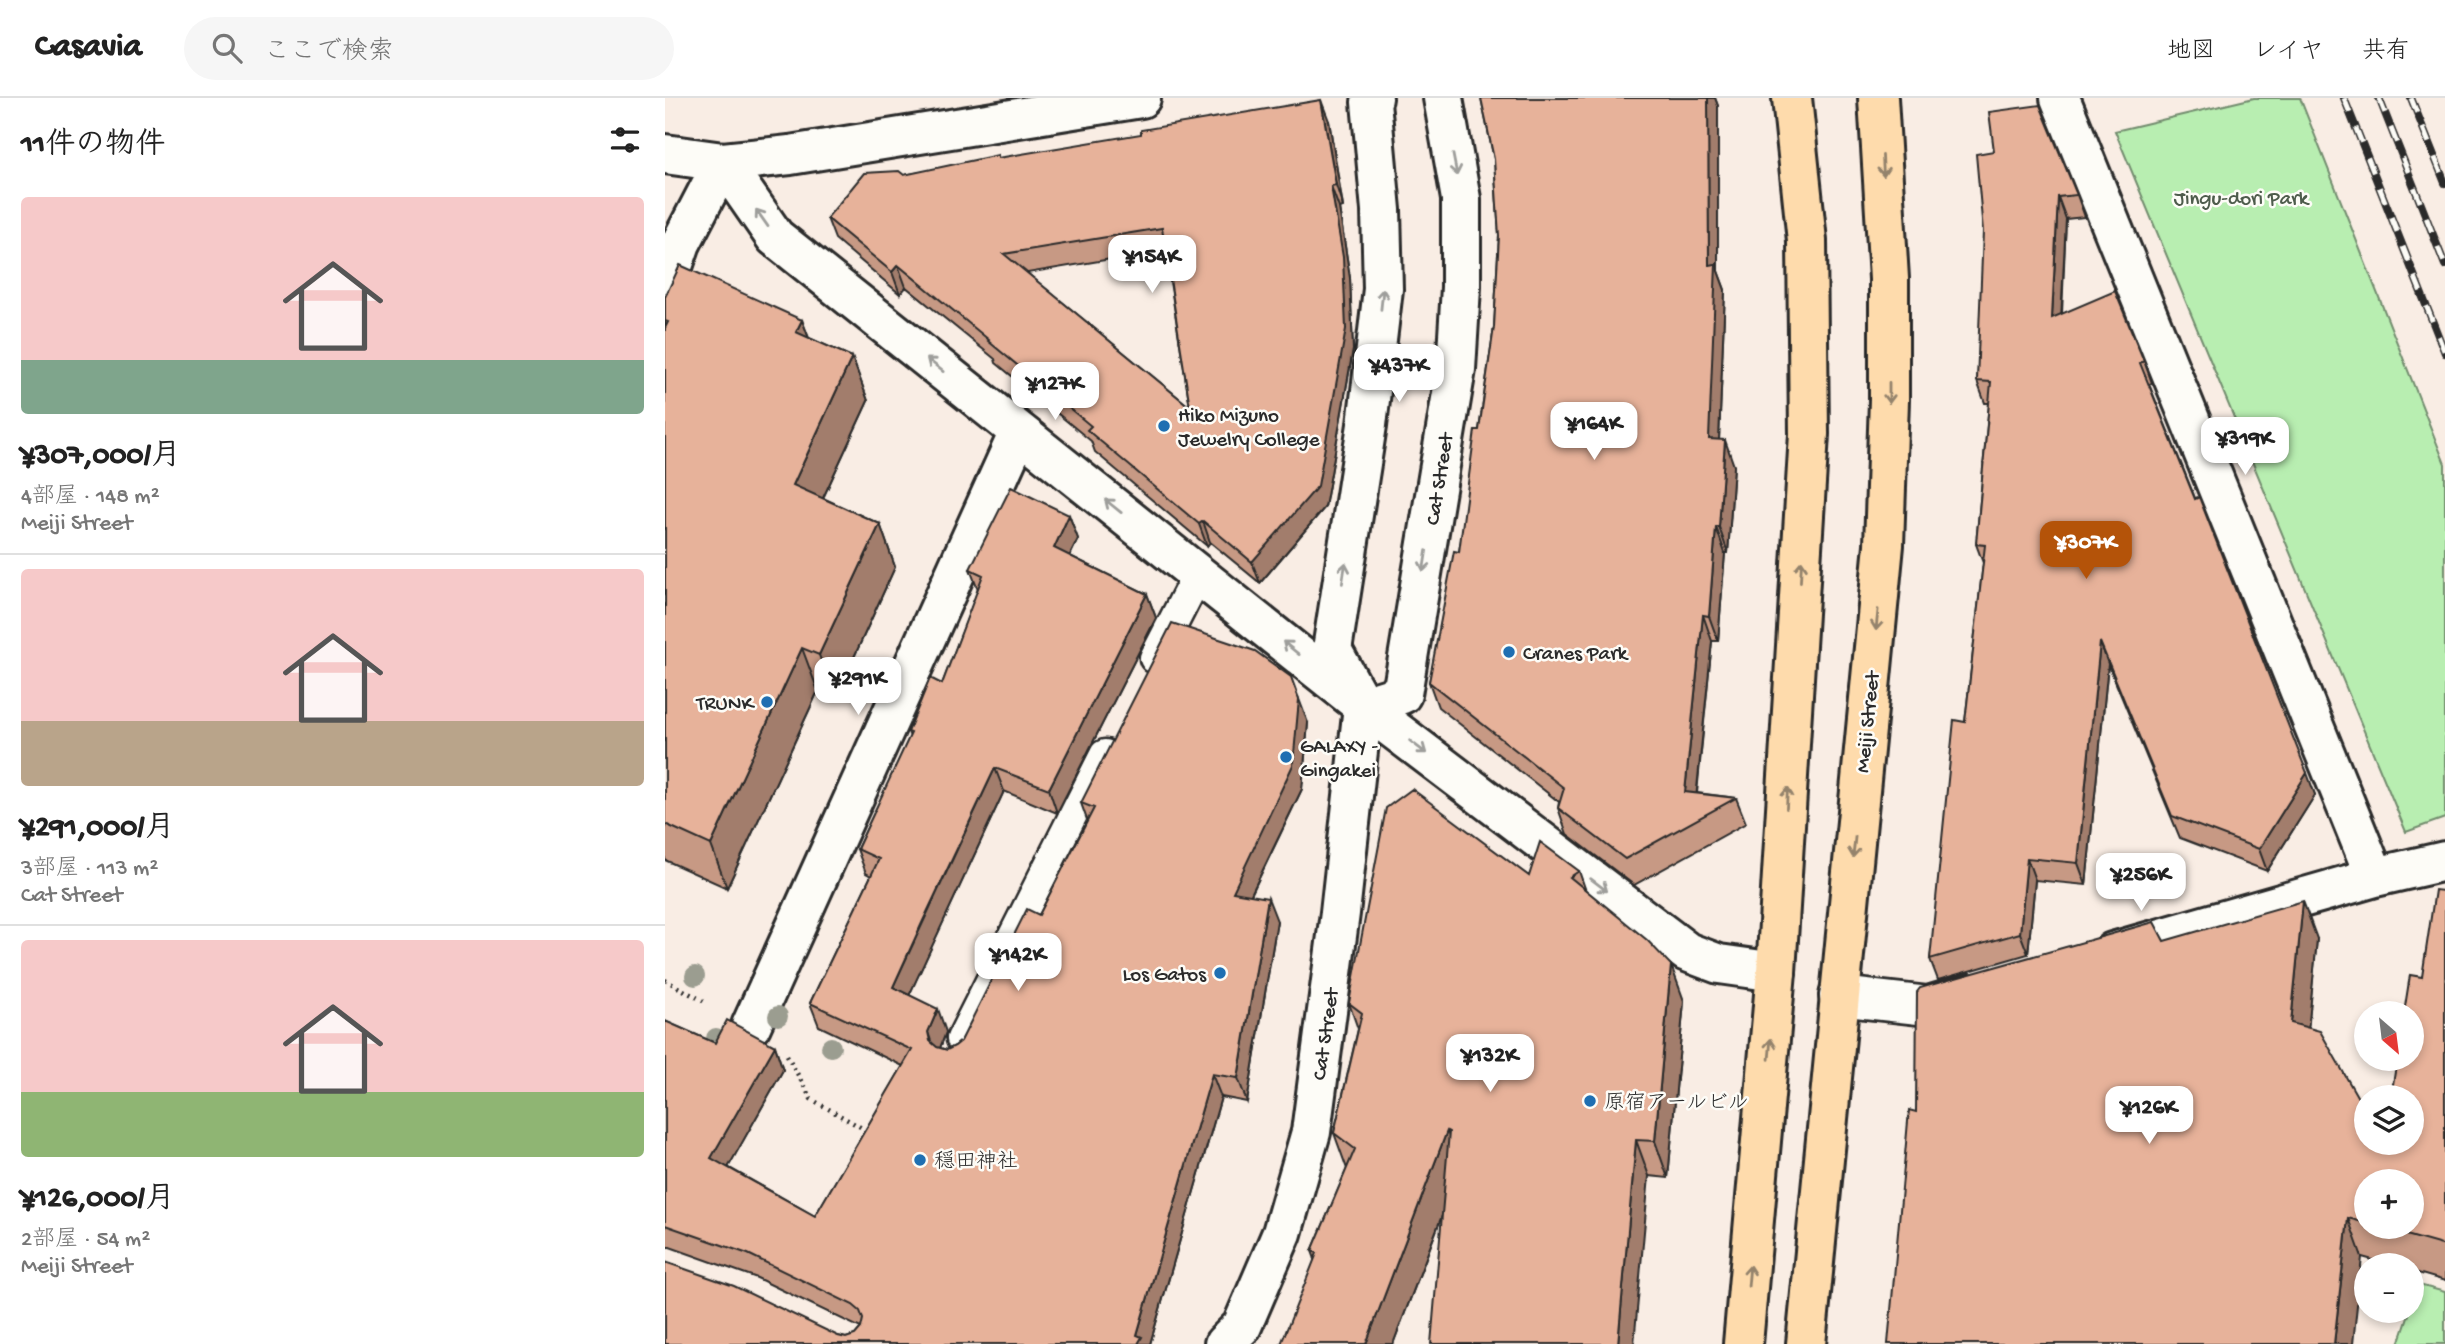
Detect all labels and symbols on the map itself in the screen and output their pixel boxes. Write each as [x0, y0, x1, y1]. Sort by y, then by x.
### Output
one-way arrow [1449, 153, 1462, 176]
one-way arrow [1877, 154, 1890, 177]
park label: Jingu-dori Park [2174, 188, 2311, 213]
one-way arrow [755, 209, 769, 228]
pin: ¥154K [1103, 236, 1201, 295]
one-way arrow [1375, 289, 1388, 311]
pin: ¥437K [1350, 344, 1448, 404]
one-way arrow [926, 357, 945, 372]
pin: ¥127K [1006, 362, 1104, 422]
one-way arrow [1882, 382, 1896, 405]
pin: ¥164K [1545, 402, 1643, 462]
place label: Hiko Mizuno Jewelry College [1178, 405, 1321, 454]
marker: Hiko Mizuno Jewelry College [1156, 418, 1172, 434]
pin: ¥319K [2196, 418, 2294, 477]
street label: Cat Street [1422, 429, 1461, 527]
one-way arrow [1104, 499, 1122, 514]
pin: ¥307K [2037, 522, 2135, 581]
one-way arrow [1418, 549, 1431, 572]
one-way arrow [1795, 560, 1808, 583]
one-way arrow [1338, 562, 1351, 585]
one-way arrow [1870, 609, 1883, 631]
one-way arrow [1282, 640, 1300, 656]
place label: Cranes Park [1523, 643, 1630, 668]
marker: Cranes Park [1501, 644, 1517, 660]
pin: ¥291K [809, 658, 907, 717]
street label: Meiji Street [1852, 668, 1887, 774]
place label: TRUNK [696, 693, 755, 718]
marker: TRUNK [759, 694, 775, 710]
place label: GALAXY - Gingakei [1300, 736, 1379, 785]
one-way arrow [1408, 740, 1426, 755]
marker: GALAXY - Gingakei [1278, 749, 1294, 765]
one-way arrow [1781, 787, 1794, 810]
one-way arrow [1847, 835, 1860, 858]
pin: ¥256K [2092, 854, 2190, 913]
one-way arrow [1589, 877, 1608, 892]
pin: ¥142K [969, 934, 1067, 993]
place label: Los Gatos [1123, 964, 1207, 989]
marker: Los Gatos [1212, 965, 1228, 981]
street label: Cat Street [1309, 985, 1347, 1082]
north arrow [2354, 1001, 2424, 1071]
pin: ¥132K [1441, 1034, 1539, 1094]
one-way arrow [1764, 1039, 1777, 1061]
pin: ¥126K [2100, 1086, 2198, 1146]
place label: 原宿アールビル [1604, 1091, 1748, 1117]
marker: 原宿アールビル [1582, 1093, 1598, 1109]
place label: 穏田神社 [934, 1150, 1018, 1176]
marker: 穏田神社 [912, 1152, 928, 1168]
one-way arrow [1743, 1265, 1756, 1288]

